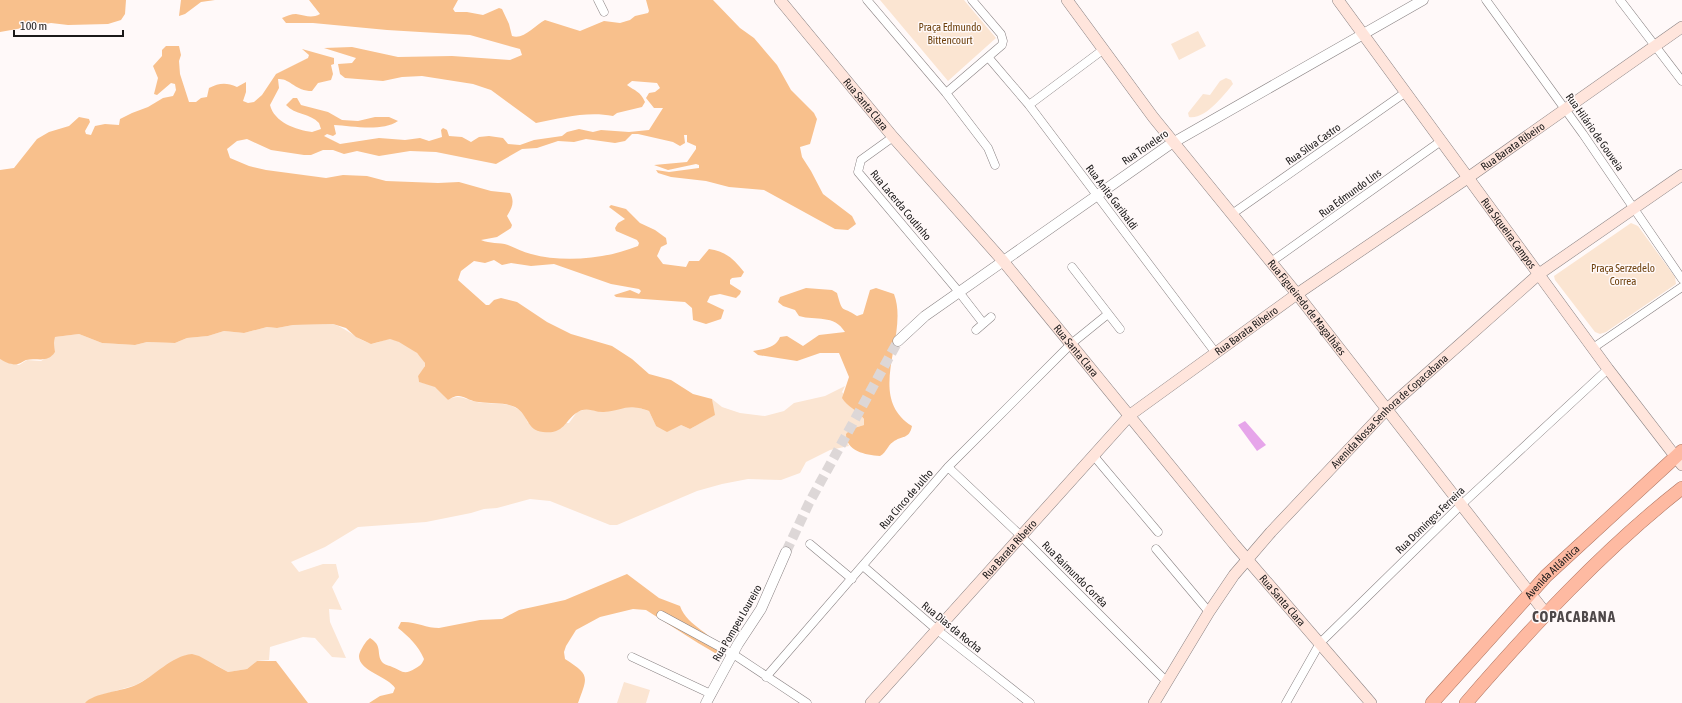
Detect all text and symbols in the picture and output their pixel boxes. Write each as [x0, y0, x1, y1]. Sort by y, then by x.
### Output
scale bar [14, 12, 123, 38]
text: 100 m [20, 19, 47, 33]
park label: Praça Edmundo Bittencourt [918, 21, 982, 46]
street label: Rua Santa Clara [841, 76, 891, 132]
street label: Rua Hilário de Gouveia [1564, 91, 1626, 173]
street label: Rua Barata Ribeiro [1479, 120, 1547, 173]
street label: Rua Silva Castro [1283, 121, 1343, 167]
street label: Rua Tonelero [1120, 127, 1170, 167]
street label: Rua Anita Garibaldi [1084, 162, 1140, 232]
street label: Rua Edmundo Lins [1317, 166, 1383, 220]
street label: Rua Lacerda Coutinho [868, 167, 934, 243]
street label: Rua Siqueira Campos [1479, 196, 1539, 271]
street label: Rua Figueiredo de Magalhães [1266, 257, 1348, 358]
park label: Praça Serzedelo Correa [1591, 262, 1655, 287]
street label: Rua Barata Ribeiro [1212, 304, 1280, 358]
street label: Rua Santa Clara [1051, 322, 1101, 379]
street label: Avenida Nossa Senhora de Copacabana [1329, 352, 1450, 470]
street label: Rua Cinco de Julho [877, 467, 935, 531]
street label: Rua Domingos Ferreira [1393, 484, 1467, 556]
street label: Rua Barata Ribeiro [980, 517, 1039, 581]
street label: Rua Raimundo Corrêa [1040, 539, 1110, 609]
street label: Avenida Atlântica [1523, 542, 1582, 601]
street label: Rua Santa Clara [1257, 572, 1308, 628]
street label: Rua Pompeu Loureiro [710, 582, 764, 664]
street label: Rua Dias da Rocha [920, 599, 984, 655]
district label: COPACABANA [1532, 608, 1616, 625]

